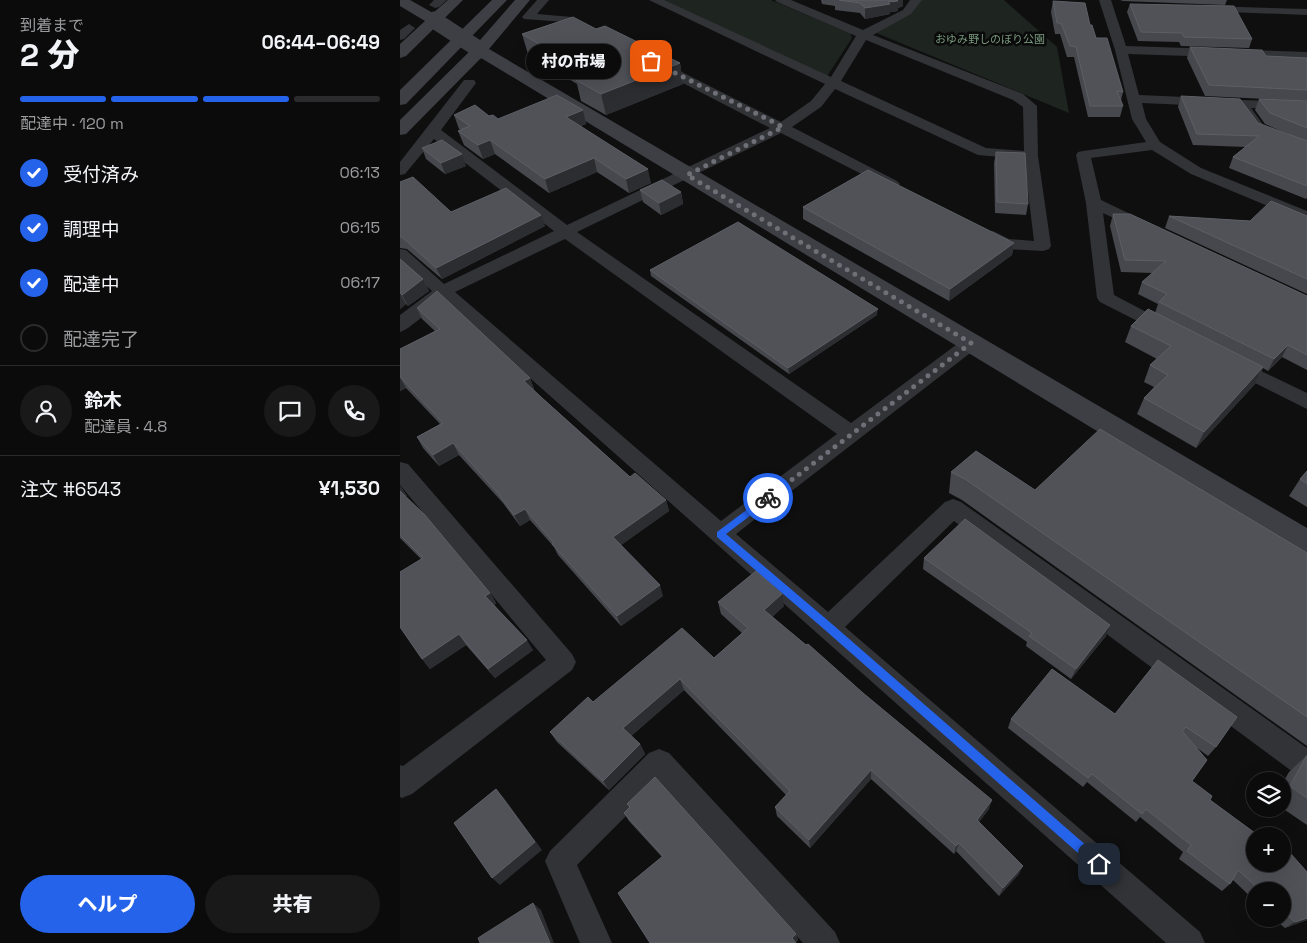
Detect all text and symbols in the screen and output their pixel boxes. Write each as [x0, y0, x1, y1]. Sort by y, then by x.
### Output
text: 到着まで [20, 15, 84, 36]
text: 06:44–06:49 [261, 30, 380, 55]
park label: おゆみ野しのぼり公園 [935, 32, 1045, 46]
text: 2 分 [20, 35, 79, 75]
pin [630, 40, 672, 82]
callout: 村の市場 [526, 44, 621, 78]
icon: bag [637, 47, 665, 75]
text: 村の市場 [541, 51, 606, 72]
text: 配達中 · 120 m [20, 113, 124, 134]
icon: check [20, 159, 48, 187]
text: 受付済み [63, 162, 139, 187]
text: 06:13 [340, 162, 380, 183]
icon: check [20, 214, 48, 242]
text: 調理中 [63, 217, 120, 242]
text: 06:15 [340, 217, 380, 238]
icon: check [20, 269, 48, 297]
text: 配達中 [63, 272, 120, 297]
text: 06:17 [340, 272, 380, 293]
text: 配達完了 [63, 327, 139, 352]
button: person [20, 385, 72, 437]
button: chat [264, 385, 316, 437]
button: phone [328, 385, 380, 437]
text: 鈴木 [84, 388, 122, 413]
text: 配達員 · 4.8 [84, 416, 167, 437]
courier [743, 473, 793, 523]
text: ¥1,530 [319, 476, 380, 501]
text: 注文 #6543 [20, 477, 121, 502]
icon: bike [754, 484, 782, 512]
map controls [1246, 772, 1291, 927]
button: layers [1246, 772, 1291, 817]
button: + [1246, 827, 1291, 872]
pin [1078, 843, 1120, 885]
icon: home [1085, 850, 1113, 878]
button: ヘルプ [20, 875, 195, 933]
button: 共有 [205, 875, 380, 933]
button: − [1246, 882, 1291, 927]

